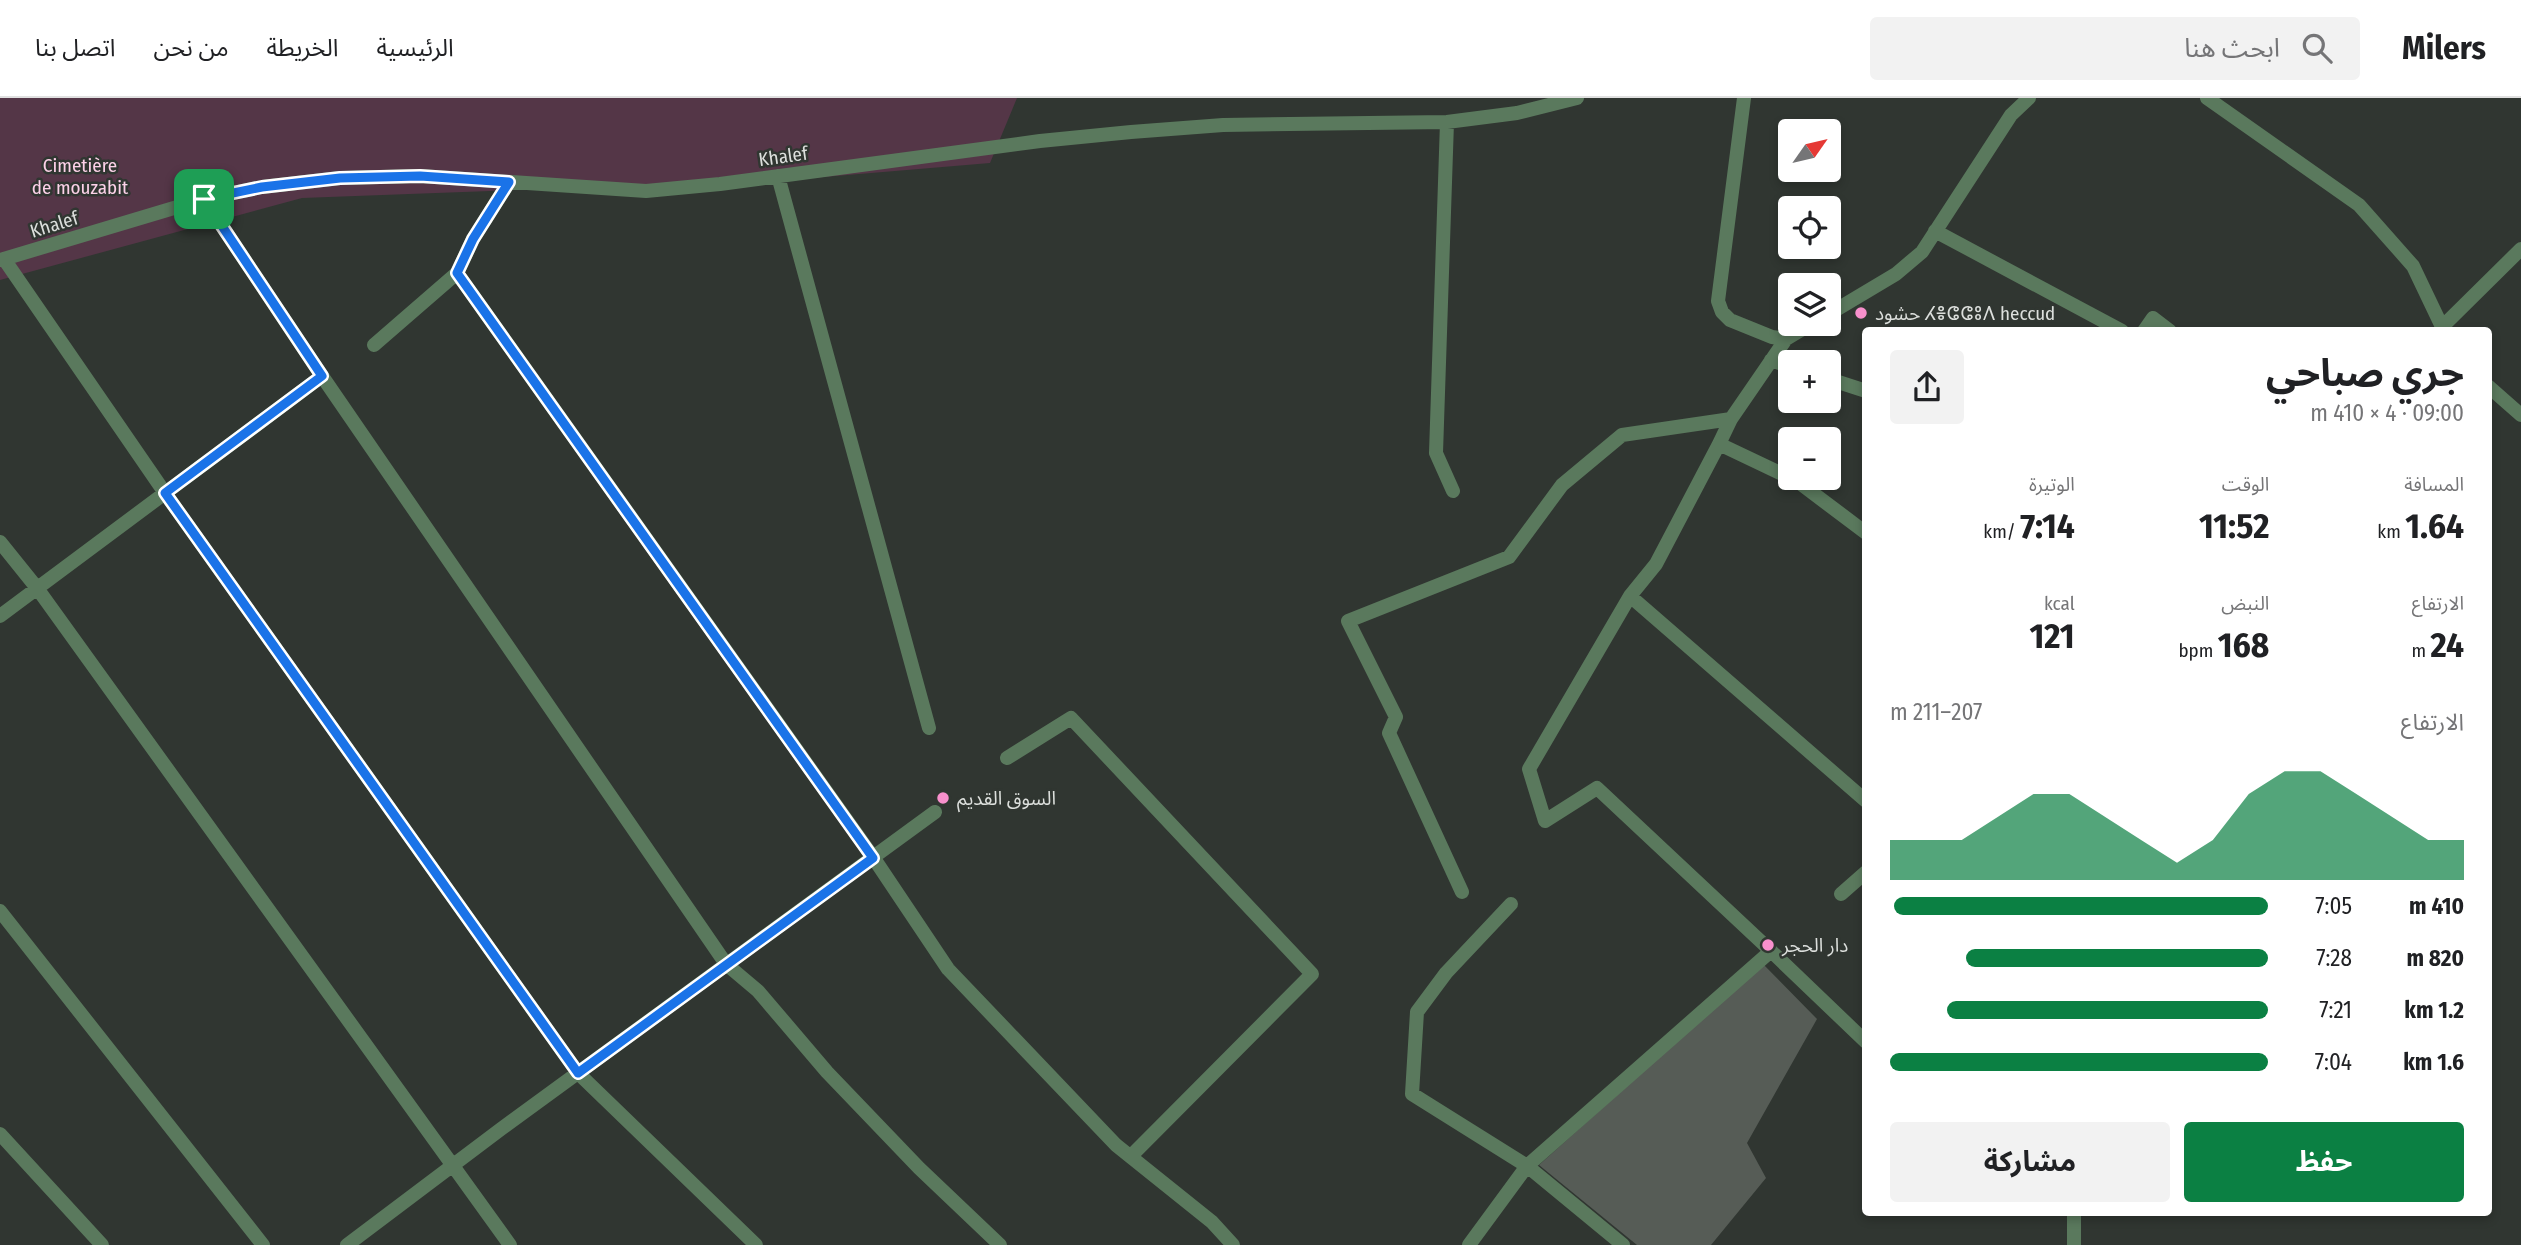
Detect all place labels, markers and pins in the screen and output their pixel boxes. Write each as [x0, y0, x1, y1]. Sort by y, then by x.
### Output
pin [174, 169, 234, 229]
place label: حشود ⵃⴻⵛⵛⵓⴷ heccud [1875, 302, 2055, 325]
marker: حشود ⵃⴻⵛⵛⵓⴷ heccud [1853, 305, 1869, 321]
place label: السوق القديم [957, 787, 1056, 813]
marker: السوق القديم [935, 790, 951, 806]
place label: دار الحجر [1781, 934, 1848, 957]
marker: دار الحجر [1760, 937, 1776, 953]

